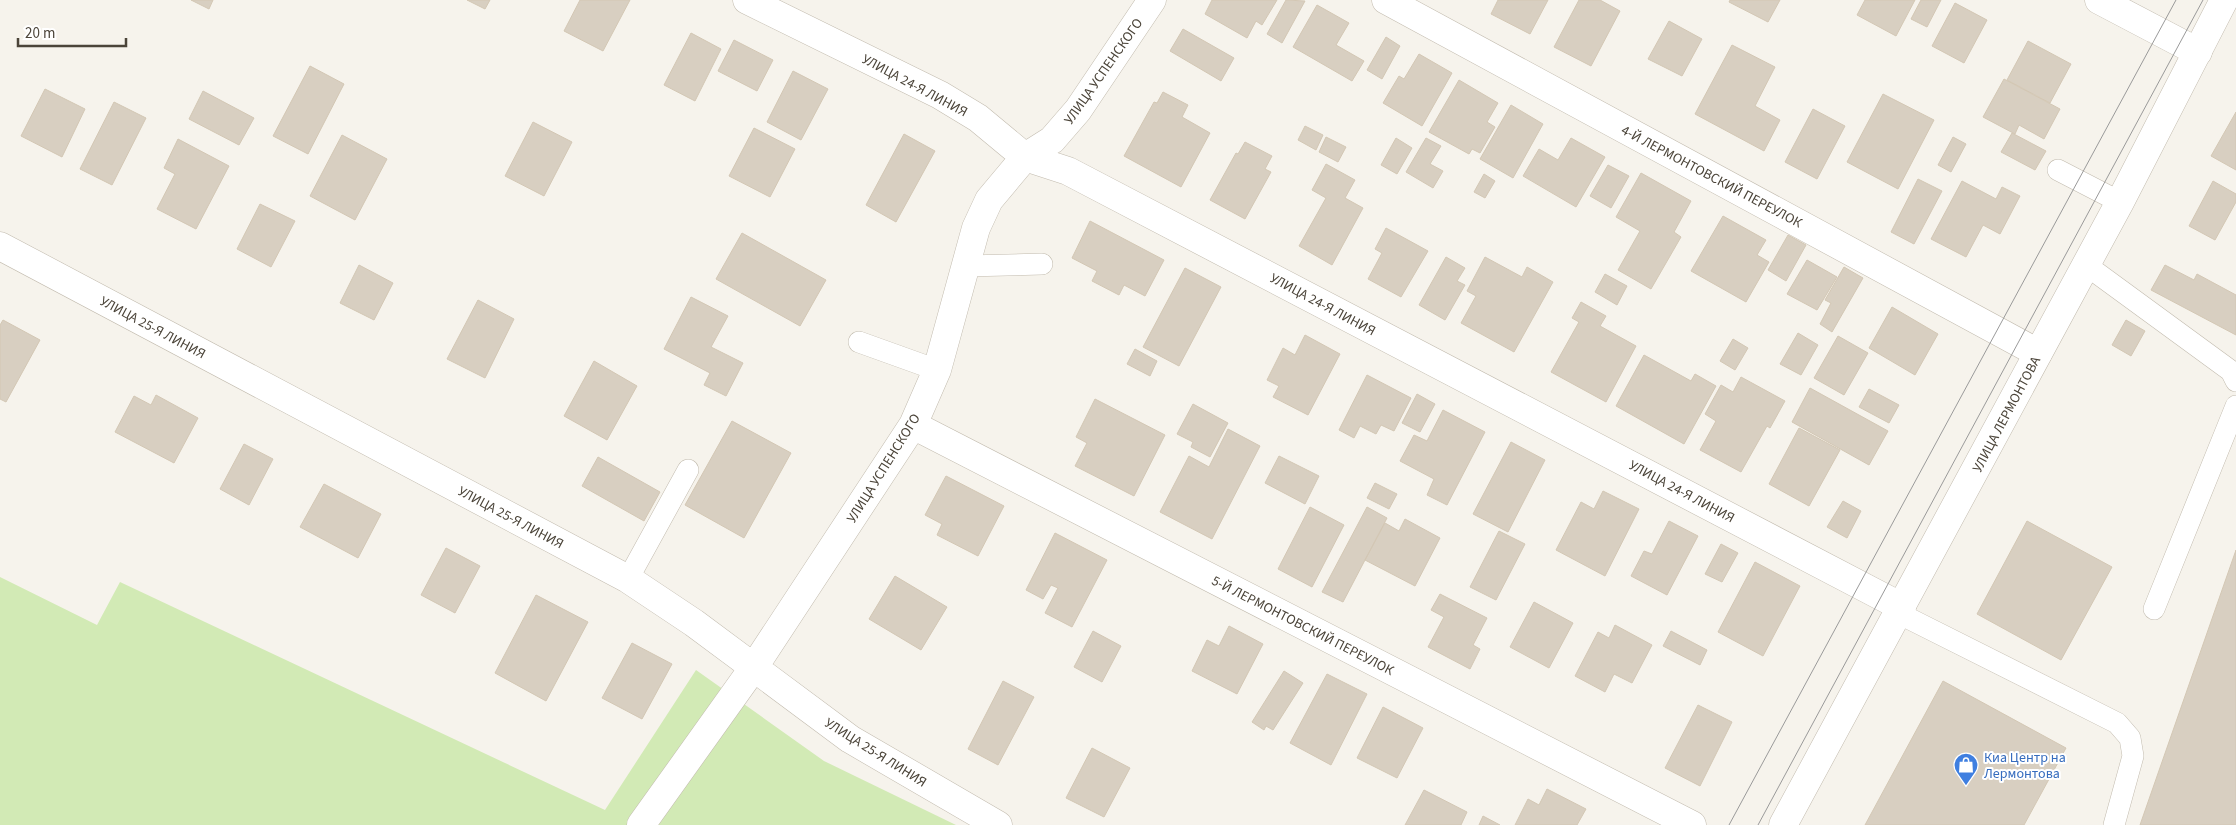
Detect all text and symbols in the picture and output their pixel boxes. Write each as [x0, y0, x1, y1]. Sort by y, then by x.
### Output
street label: УЛИЦА УСПЕНСКОГО [1060, 14, 1148, 129]
scale bar [18, 15, 125, 47]
text: 20 m [25, 23, 55, 44]
street label: УЛИЦА 24-Я ЛИНИЯ [858, 50, 971, 122]
street label: 4-Й ЛЕРМОНТОВСКИЙ ПЕРЕУЛОК [1618, 121, 1806, 234]
street label: УЛИЦА 24-Я ЛИНИЯ [1266, 269, 1379, 341]
street label: УЛИЦА 25-Я ЛИНИЯ [96, 292, 209, 364]
street label: УЛИЦА ЛЕРМОНТОВА [1968, 353, 2046, 476]
street label: УЛИЦА УСПЕНСКОГО [842, 410, 926, 527]
street label: УЛИЦА 24-Я ЛИНИЯ [1625, 456, 1738, 528]
street label: УЛИЦА 25-Я ЛИНИЯ [454, 482, 567, 554]
street label: 5-Й ЛЕРМОНТОВСКИЙ ПЕРЕУЛОК [1208, 571, 1398, 681]
street label: УЛИЦА 25-Я ЛИНИЯ [820, 713, 930, 792]
place label: Киа Центр на Лермонтова [1984, 748, 2066, 784]
shop icon: Киа Центр на Лермонтова [1953, 752, 1979, 786]

